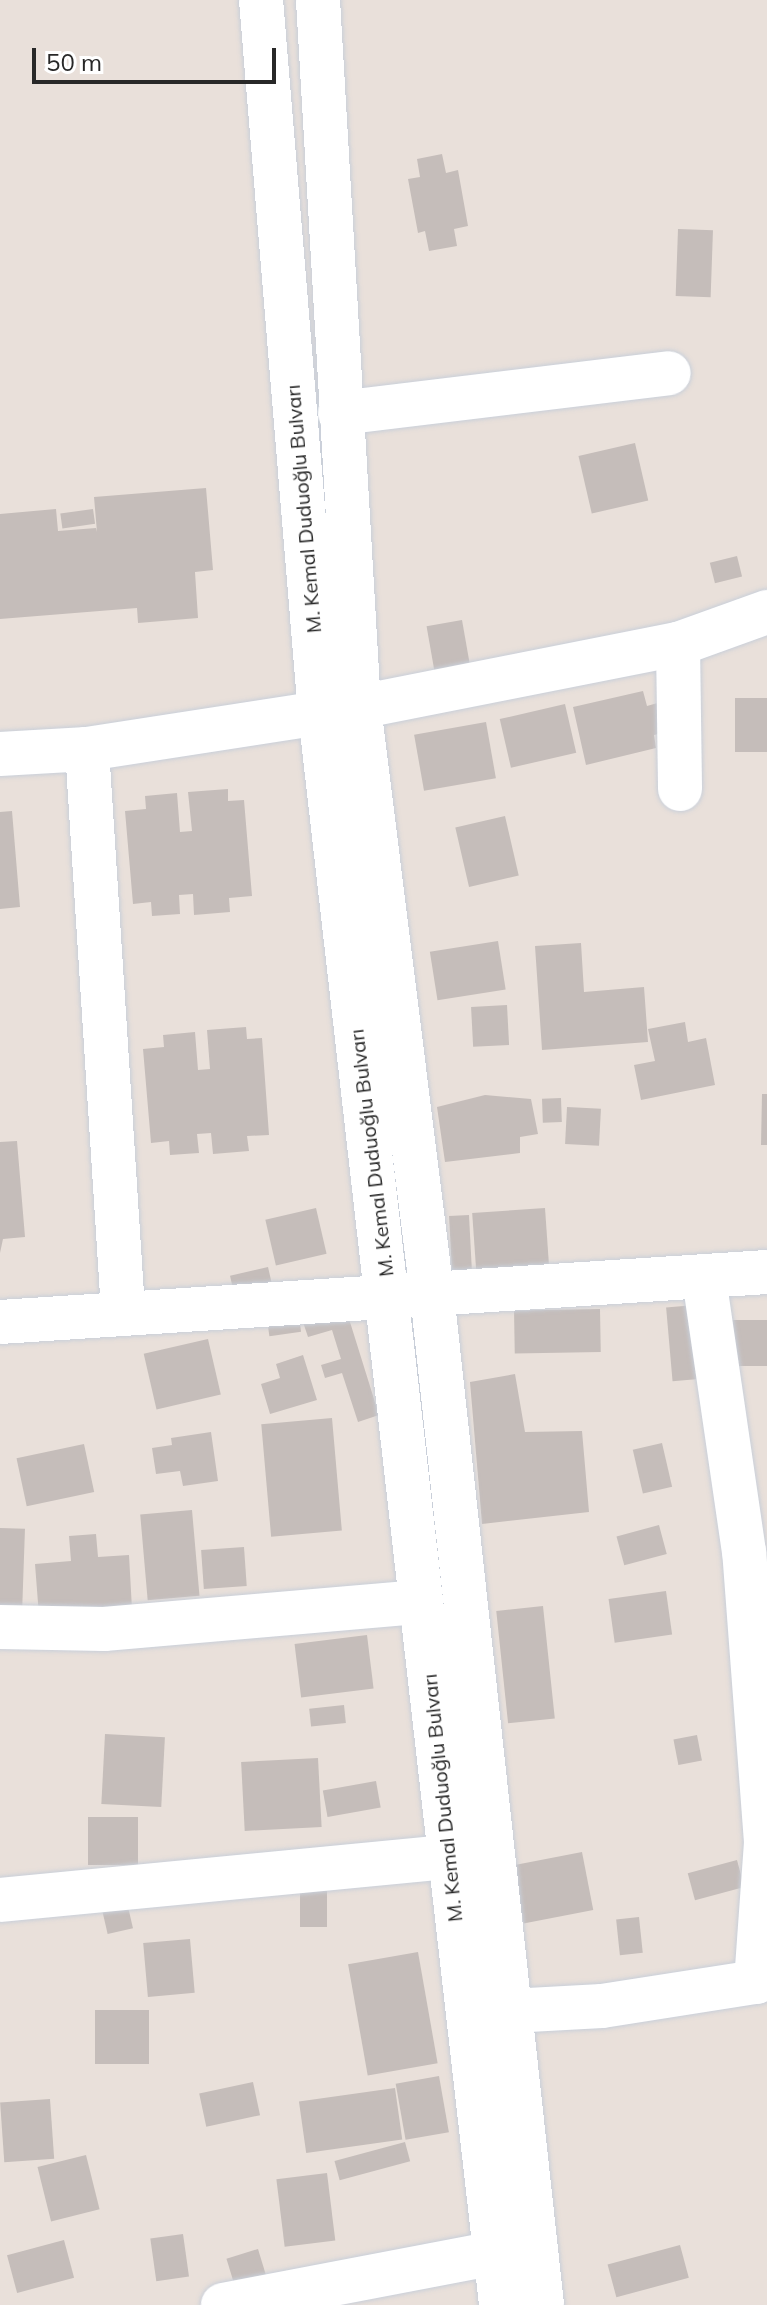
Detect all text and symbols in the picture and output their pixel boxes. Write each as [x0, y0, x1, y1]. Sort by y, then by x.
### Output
scale bar [36, 32, 280, 82]
text: 50 m [46, 47, 102, 77]
street label: M. Kemal Duduoğlu Bulvarı [280, 384, 326, 634]
street label: M. Kemal Duduoğlu Bulvarı [344, 1028, 398, 1278]
street label: M. Kemal Duduoğlu Bulvarı [417, 1673, 467, 1923]

